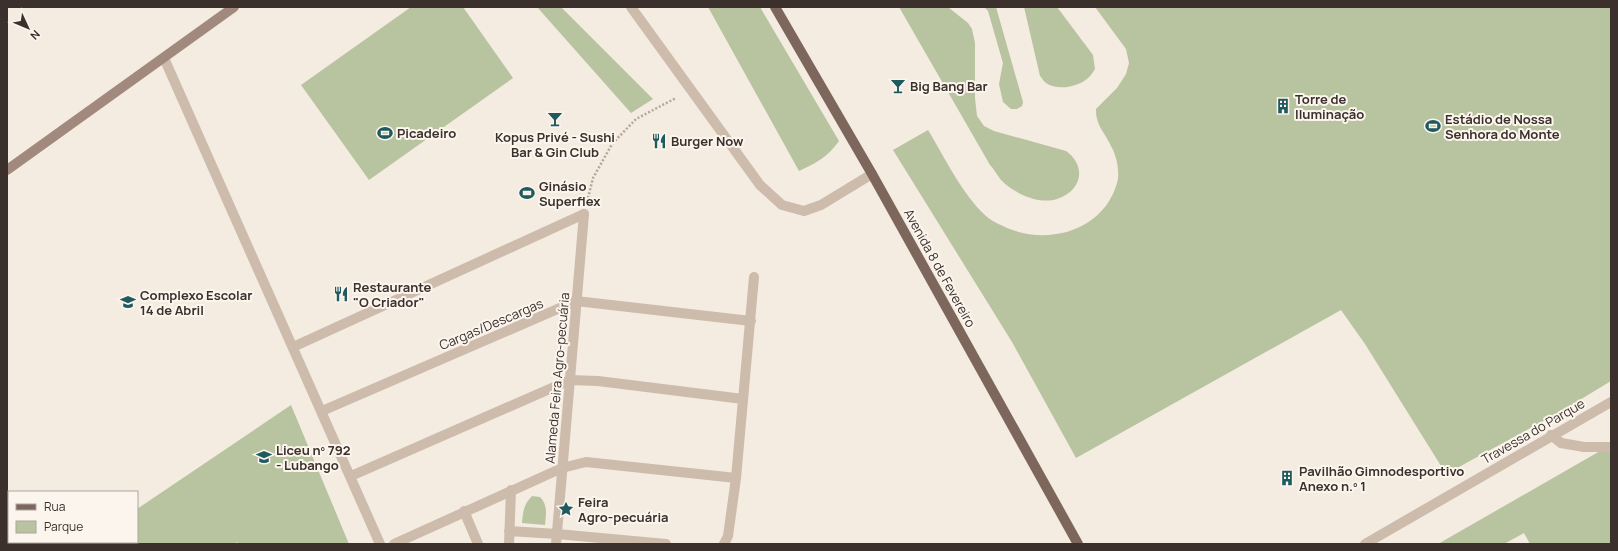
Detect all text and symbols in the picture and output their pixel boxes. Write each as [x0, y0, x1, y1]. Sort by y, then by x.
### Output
north arrow [8, 8, 48, 48]
text: N [27, 27, 44, 43]
bar icon: Big Bang Bar [889, 77, 907, 95]
place label: Big Bang Bar [910, 77, 988, 95]
place label: Torre de Iluminação [1295, 90, 1364, 123]
building icon: Torre de Iluminação [1274, 97, 1292, 115]
bar icon: Kopus Privé - Sushi Bar & Gin Club [546, 110, 564, 128]
place label: Estádio de Nossa Senhora do Monte [1445, 110, 1560, 143]
sports icon: Estádio de Nossa Senhora do Monte [1424, 117, 1442, 135]
sports icon: Picadeiro [376, 124, 394, 142]
place label: Picadeiro [397, 124, 456, 142]
place label: Kopus Privé - Sushi Bar & Gin Club [495, 128, 615, 161]
restaurant icon: Burger Now [650, 132, 668, 150]
place label: Burger Now [671, 132, 744, 150]
place label: Ginásio Superflex [539, 177, 601, 210]
sports icon: Ginásio Superflex [518, 184, 536, 202]
street label: Avenida 8 de Fevereiro [900, 206, 980, 331]
place label: Restaurante "O Criador" [353, 278, 432, 311]
restaurant icon: Restaurante "O Criador" [332, 285, 350, 303]
place label: Complexo Escolar 14 de Abril [140, 286, 252, 319]
street label: Alameda Feira Agro-pecuária [541, 292, 573, 464]
school or university icon: Complexo Escolar 14 de Abril [119, 293, 137, 311]
street label: Cargas/Descargas [436, 294, 546, 354]
street label: Travessa do Parque [1478, 394, 1588, 468]
place label: Liceu nº 792 - Lubango [276, 441, 351, 474]
school or university icon: Liceu nº 792 - Lubango [255, 448, 273, 466]
place label: Pavilhão Gimnodesportivo Anexo n.º 1 [1299, 462, 1464, 495]
building icon: Pavilhão Gimnodesportivo Anexo n.º 1 [1278, 469, 1296, 487]
legend [8, 491, 138, 543]
place label: Feira Agro-pecuária [578, 493, 669, 526]
text: Rua [44, 498, 65, 515]
place icon: Feira Agro-pecuária [557, 500, 575, 518]
text: Parque [44, 518, 83, 535]

